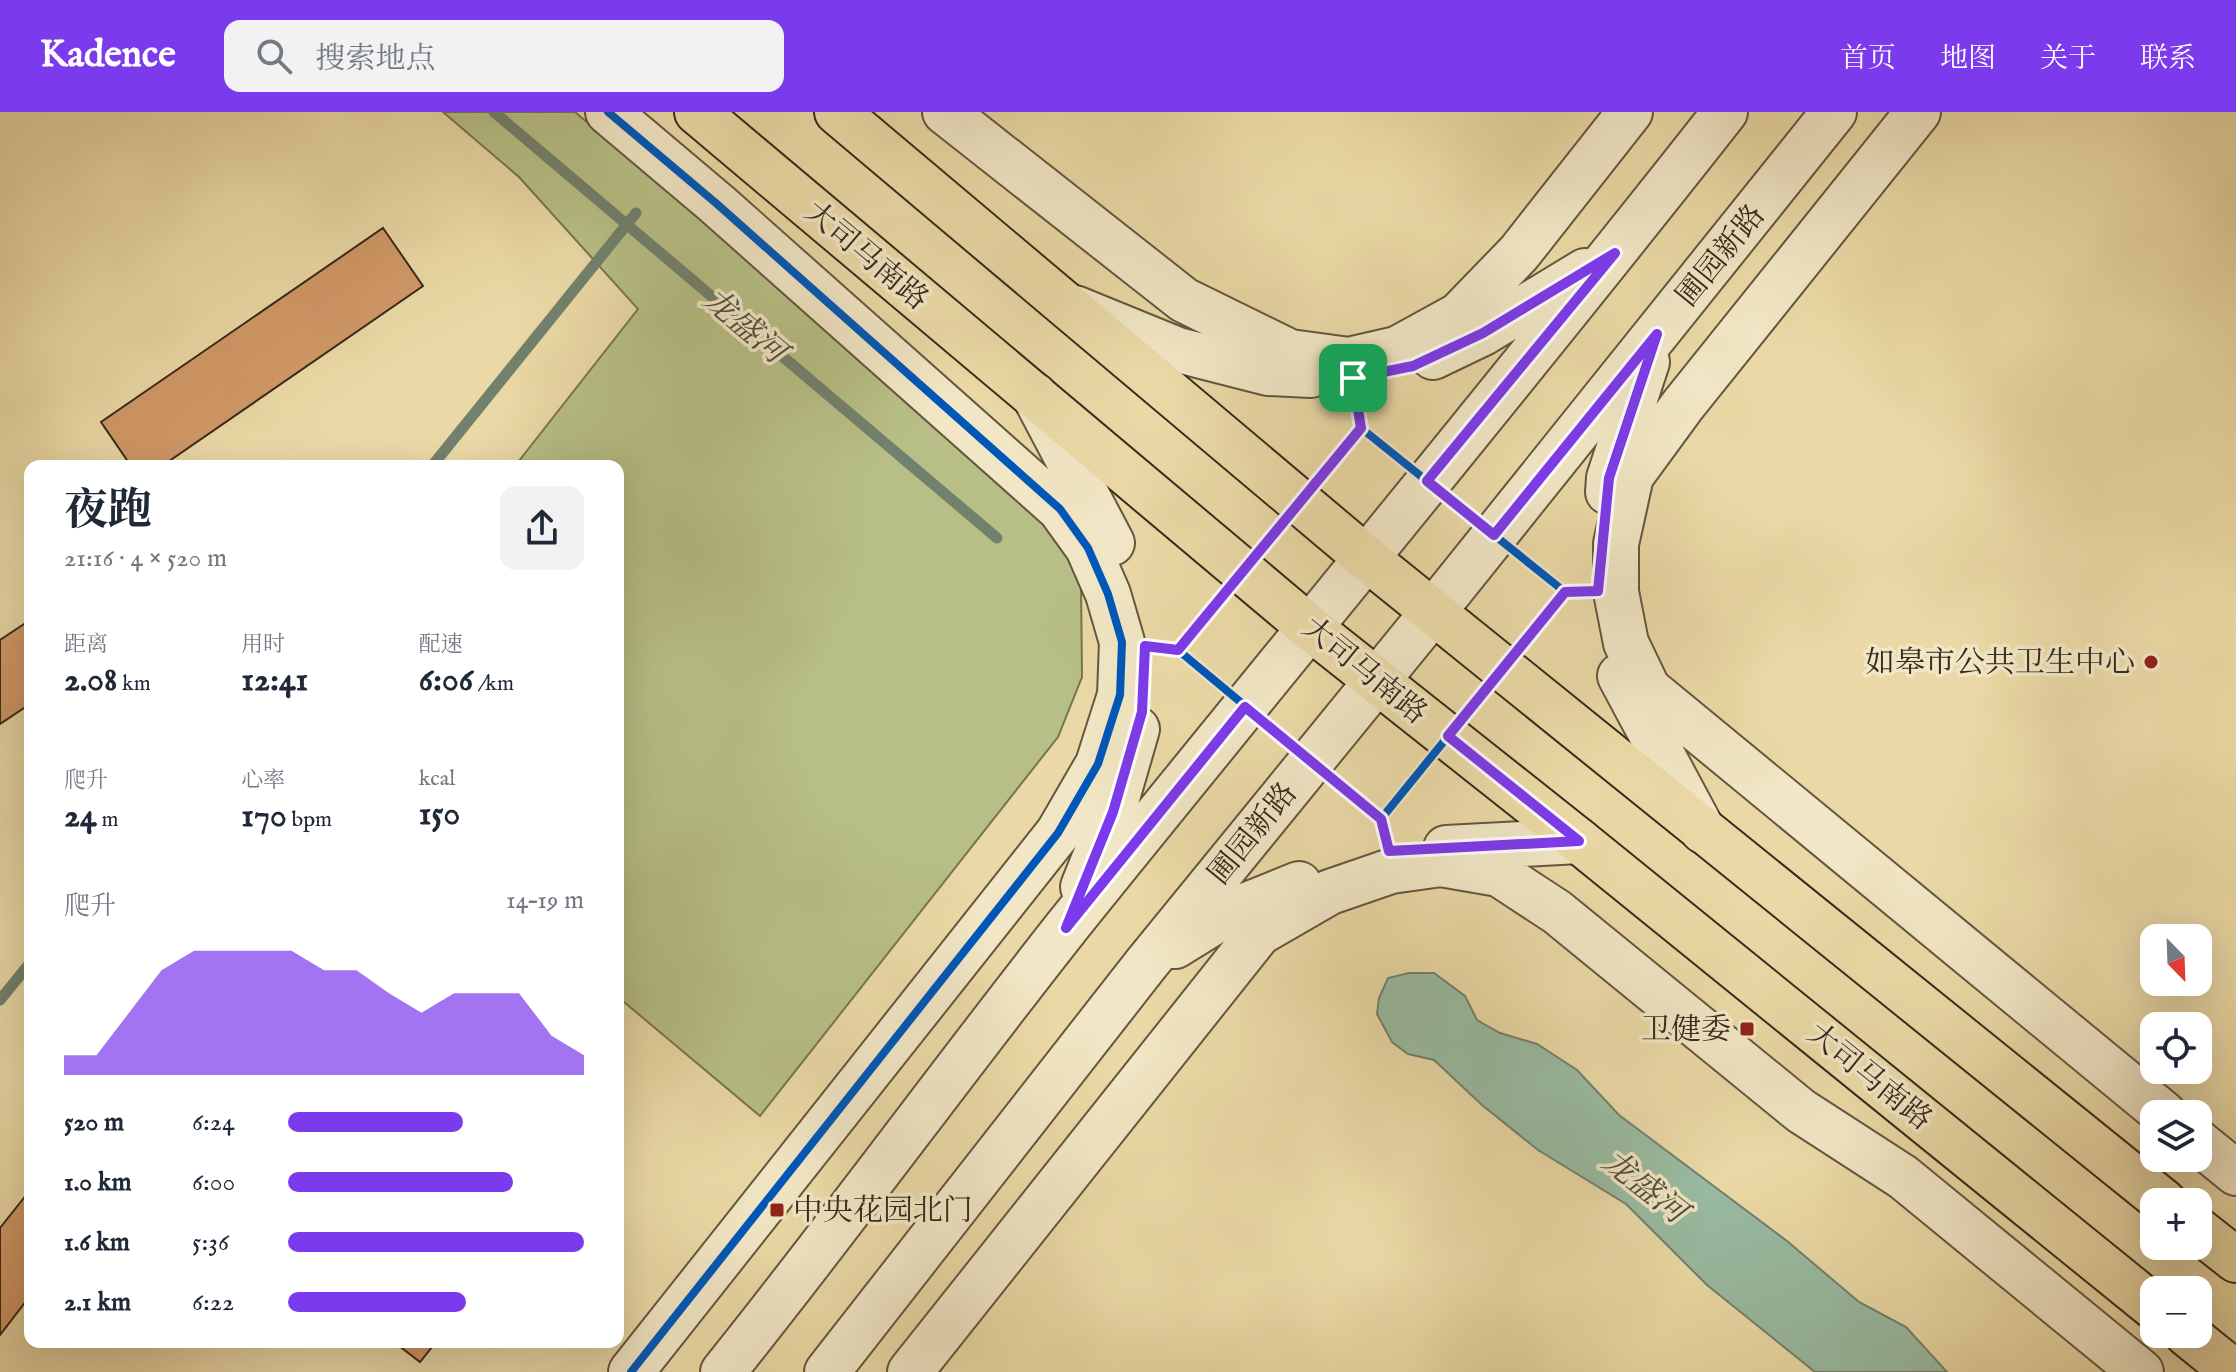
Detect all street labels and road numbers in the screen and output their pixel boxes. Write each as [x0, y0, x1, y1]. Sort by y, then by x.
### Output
street label: 大司马南路 [796, 194, 935, 319]
street label: 圃园新路 [1669, 198, 1774, 315]
street label: 大司马南路 [1293, 610, 1434, 734]
street label: 圃园新路 [1201, 776, 1306, 893]
street label: 大司马南路 [1798, 1016, 1939, 1140]

